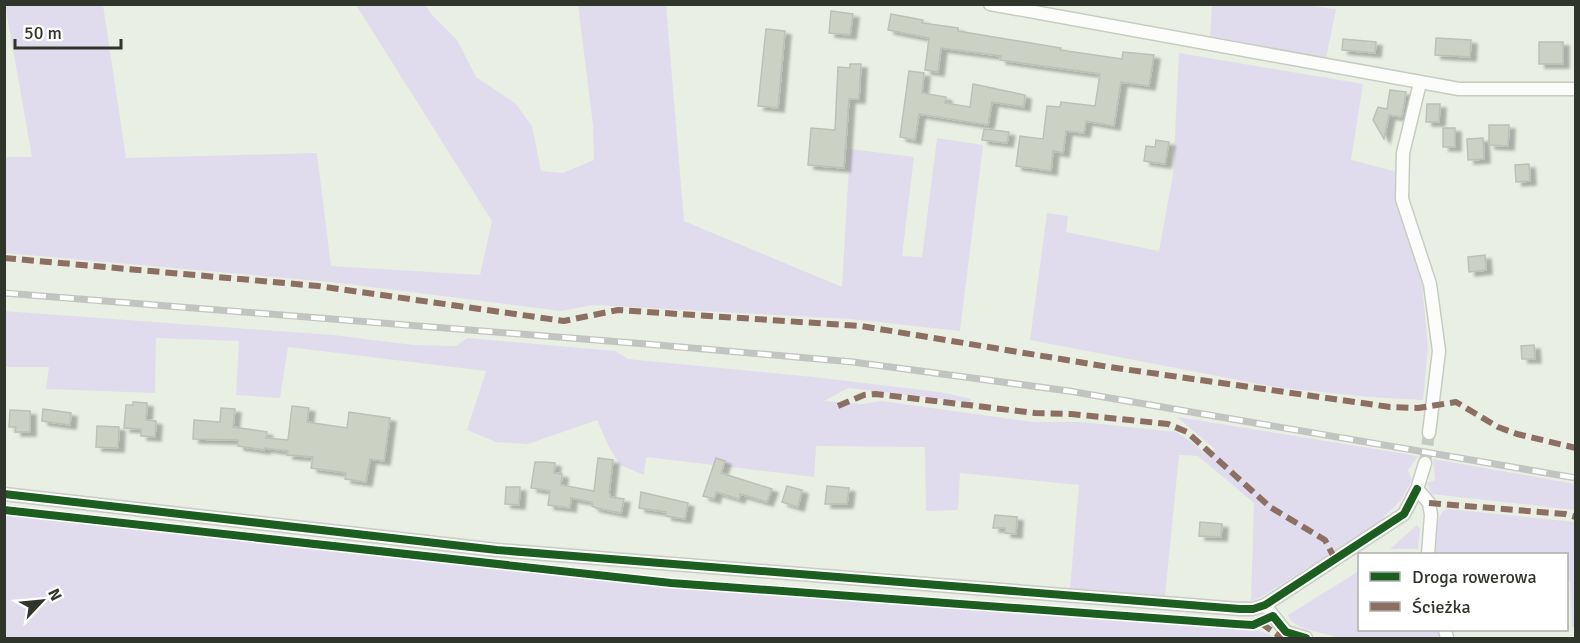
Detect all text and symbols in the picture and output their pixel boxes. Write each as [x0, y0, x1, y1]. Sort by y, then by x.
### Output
scale bar [15, 12, 122, 50]
text: 50 m [24, 22, 62, 44]
legend [1358, 553, 1568, 631]
text: Droga rowerowa [1412, 566, 1537, 588]
north arrow [12, 571, 72, 631]
text: N [43, 585, 66, 604]
text: Ścieżka [1412, 596, 1471, 618]

